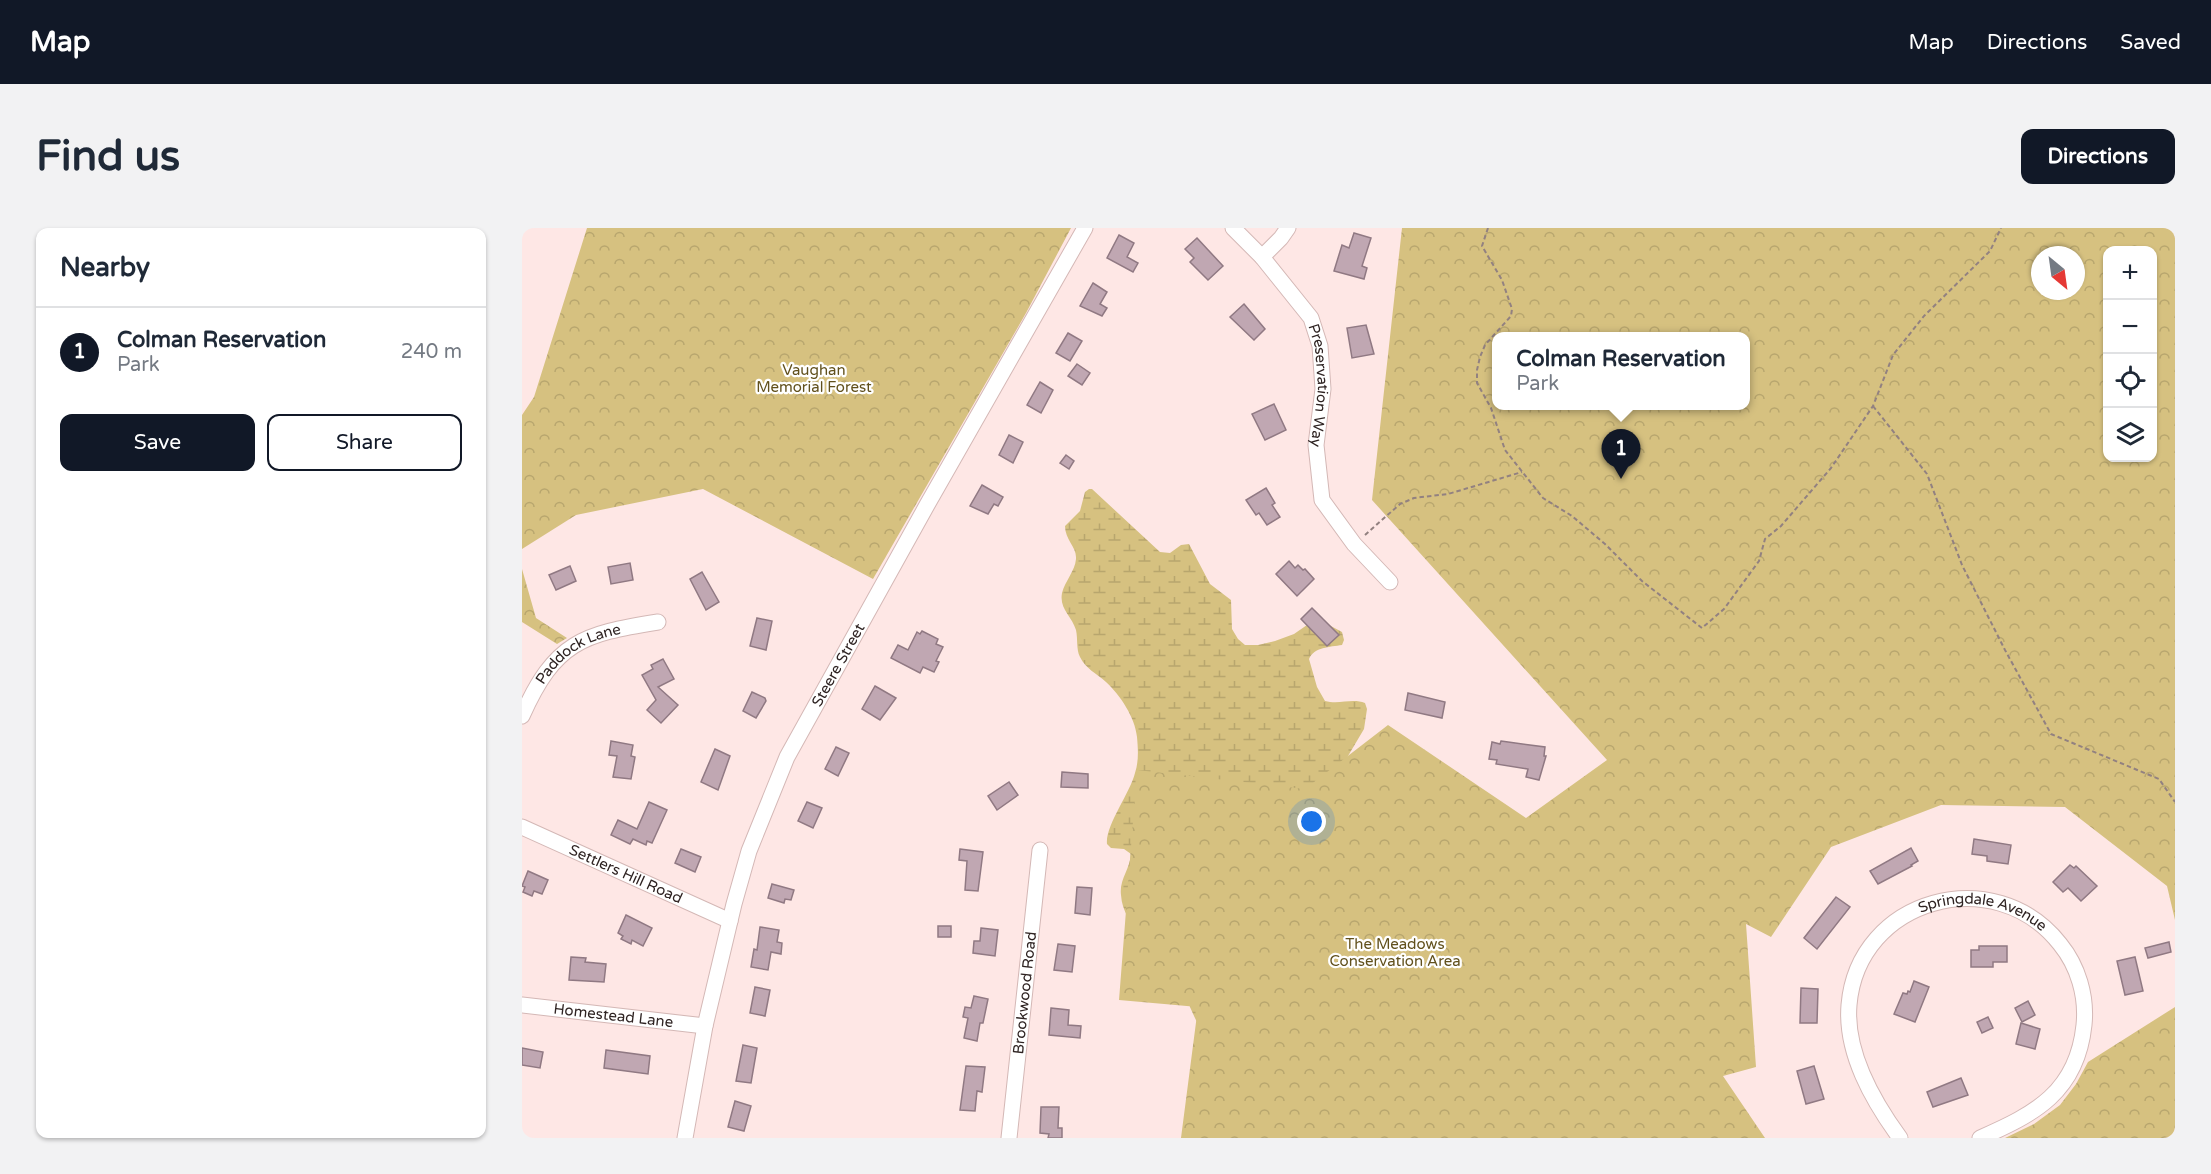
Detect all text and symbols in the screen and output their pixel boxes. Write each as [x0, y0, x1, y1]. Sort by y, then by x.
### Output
text: Map [30, 25, 90, 59]
text: Map [1908, 30, 1954, 55]
text: Directions [1987, 30, 2087, 55]
text: Saved [2120, 30, 2181, 55]
button: Directions [2021, 129, 2175, 184]
text: Find us [36, 131, 180, 182]
north arrow [2031, 246, 2085, 300]
map controls [2103, 246, 2157, 462]
button: + [2103, 246, 2157, 300]
text: Nearby [60, 252, 150, 283]
button: − [2103, 300, 2157, 354]
street label: Preservation Way [1304, 322, 1332, 448]
text: Colman Reservation [117, 327, 326, 353]
popup [1492, 332, 1750, 410]
text: 1 [73, 340, 86, 364]
text: 240 m [401, 340, 462, 364]
text: Colman Reservation [1516, 346, 1726, 372]
text: Park [117, 353, 160, 377]
button: locate [2103, 354, 2157, 408]
park label: Vaughan Memorial Forest [756, 361, 872, 396]
text: Park [1516, 372, 1559, 396]
button: layers [2103, 408, 2157, 462]
button: Save [60, 414, 255, 471]
button: Share [267, 414, 462, 471]
pin: 1 [1602, 430, 1640, 479]
street label: Paddock Lane [532, 620, 622, 688]
street label: Steere Street [808, 620, 869, 710]
your location [1297, 807, 1326, 836]
street label: Settlers Hill Road [566, 841, 685, 907]
street label: Springdale Avenue [1916, 890, 2051, 935]
street label: Brookwood Road [1009, 931, 1040, 1055]
park label: The Meadows Conservation Area [1329, 935, 1461, 970]
street label: Homestead Lane [553, 1000, 674, 1031]

